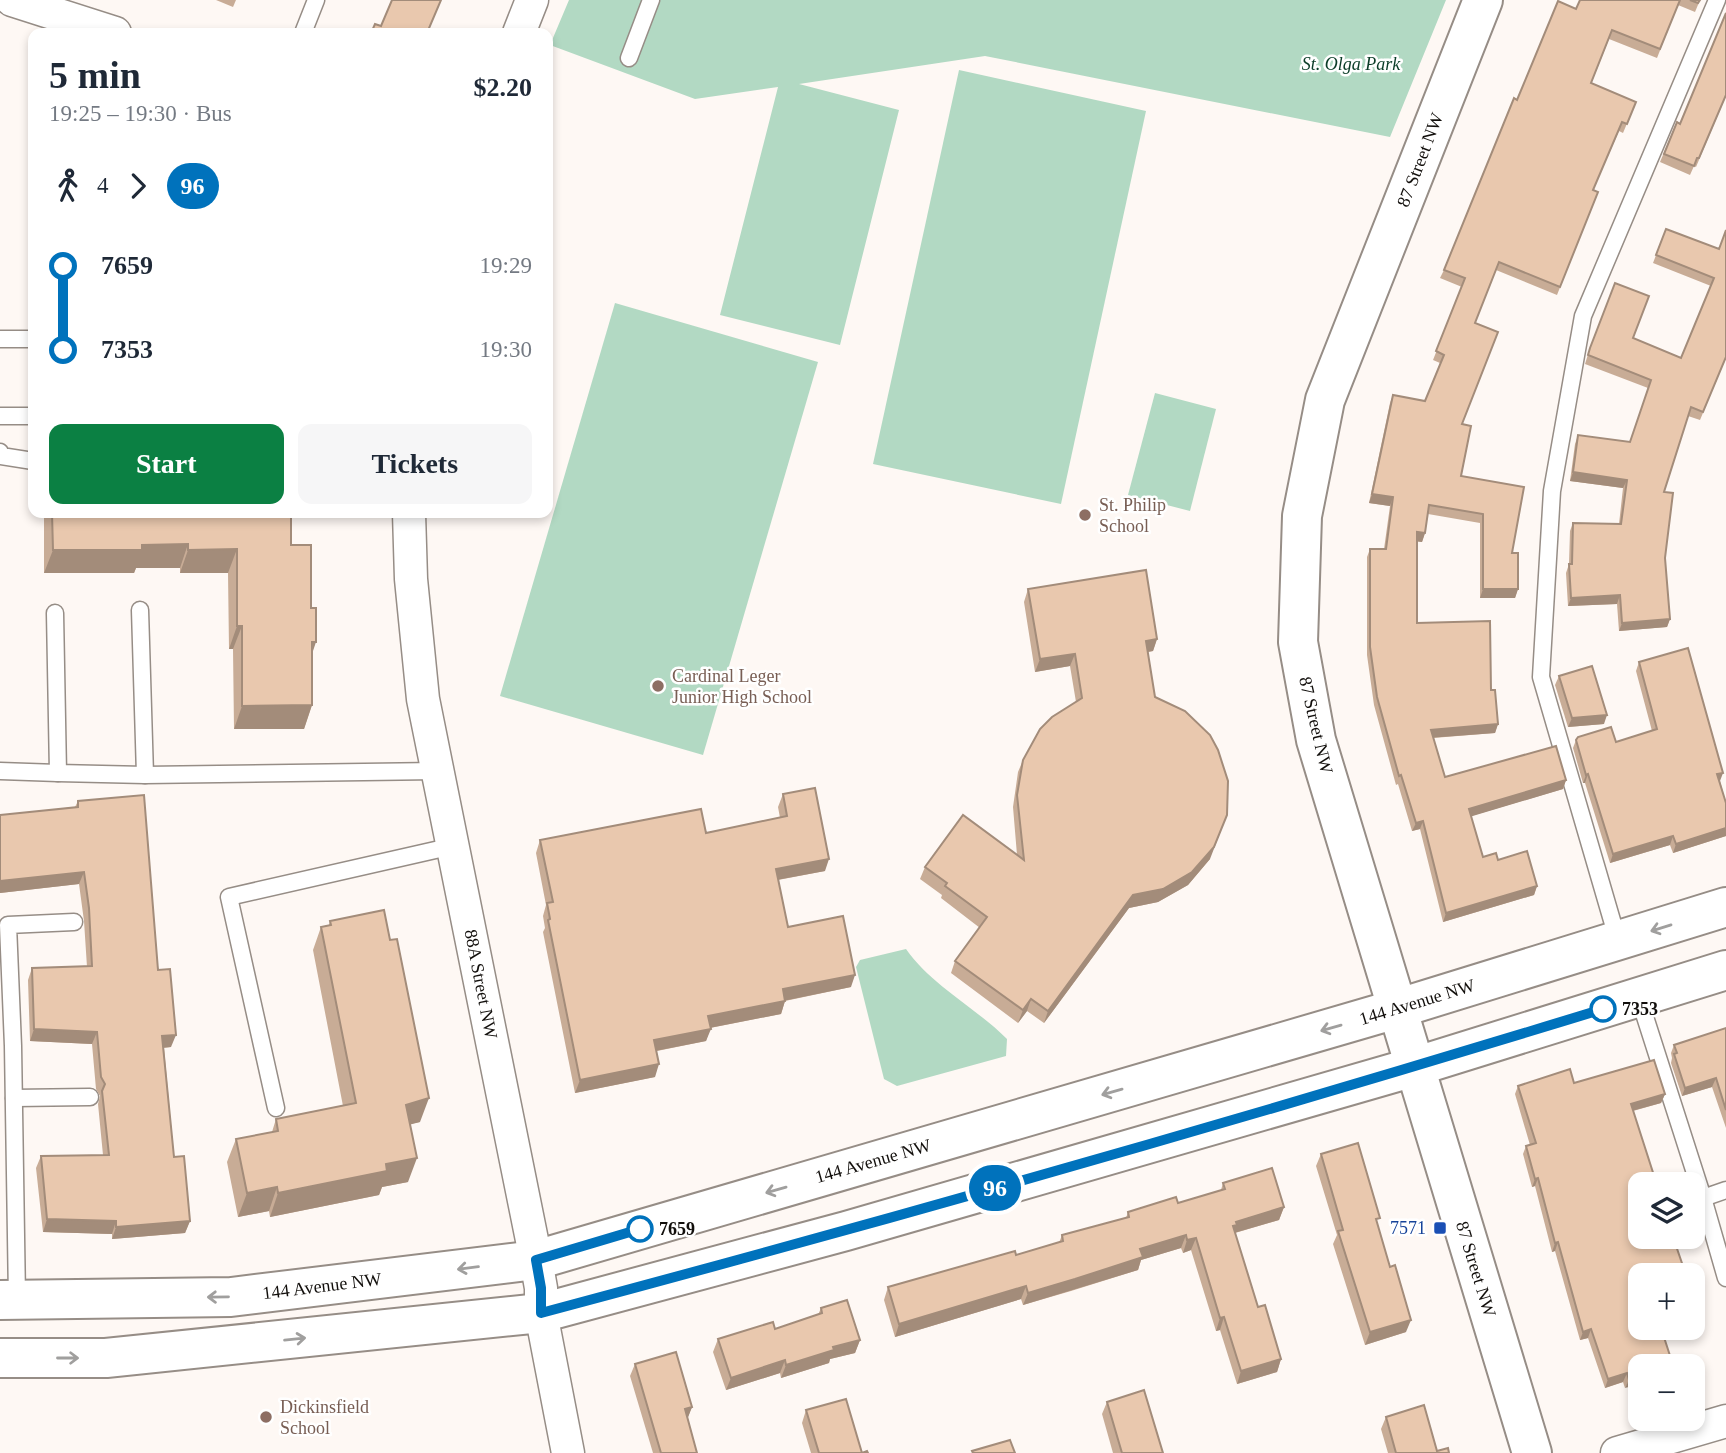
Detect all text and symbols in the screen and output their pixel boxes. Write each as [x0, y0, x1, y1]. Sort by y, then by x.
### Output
text: 5 min [49, 54, 141, 96]
park label: St. Olga Park [1302, 54, 1401, 74]
text: $2.20 [474, 73, 532, 102]
text: 19:25 – 19:30 · Bus [49, 101, 232, 126]
street label: 87 Street NW [1393, 110, 1447, 210]
icon: walk [49, 167, 87, 205]
icon: forward [119, 167, 157, 205]
text: 4 [97, 173, 109, 198]
text: 96 [181, 173, 205, 199]
text: 7659 [101, 251, 153, 280]
text: 19:29 [480, 253, 532, 278]
text: 7353 [101, 335, 153, 364]
text: 19:30 [480, 337, 532, 362]
button: Start [49, 424, 284, 504]
button: Tickets [298, 424, 532, 504]
place label: St. Philip School [1099, 495, 1166, 536]
marker: St. Philip School [1077, 507, 1093, 523]
place label: Cardinal Leger Junior High School [672, 666, 812, 707]
street label: 87 Street NW [1295, 675, 1337, 775]
marker: Cardinal Leger Junior High School [650, 678, 666, 694]
one-way arrow [1650, 922, 1672, 935]
street label: 88A Street NW [461, 928, 501, 1040]
street label: 144 Avenue NW [1357, 975, 1477, 1029]
marker: 7353 [1590, 996, 1616, 1022]
place label: 7353 [1622, 999, 1658, 1019]
one-way arrow [1320, 1022, 1342, 1035]
one-way arrow [1102, 1086, 1124, 1099]
street label: 144 Avenue NW [813, 1135, 933, 1187]
line badge: 96 [964, 1165, 1026, 1211]
map controls [1628, 1172, 1705, 1431]
button: layers [1628, 1172, 1705, 1249]
text: 96 [983, 1175, 1007, 1201]
one-way arrow [766, 1184, 788, 1197]
marker: 7659 [627, 1216, 653, 1242]
place label: 7571 [1390, 1218, 1426, 1238]
place label: 7659 [659, 1219, 695, 1239]
street label: 87 Street NW [1452, 1219, 1500, 1319]
marker: 7571 [1432, 1220, 1448, 1236]
one-way arrow [457, 1262, 480, 1275]
button: + [1628, 1263, 1705, 1340]
street label: 144 Avenue NW [261, 1269, 383, 1303]
one-way arrow [207, 1290, 230, 1304]
one-way arrow [283, 1332, 306, 1345]
one-way arrow [56, 1351, 79, 1365]
button: − [1628, 1354, 1705, 1431]
place label: Dickinsfield School [280, 1397, 369, 1438]
marker: Dickinsfield School [258, 1409, 274, 1425]

